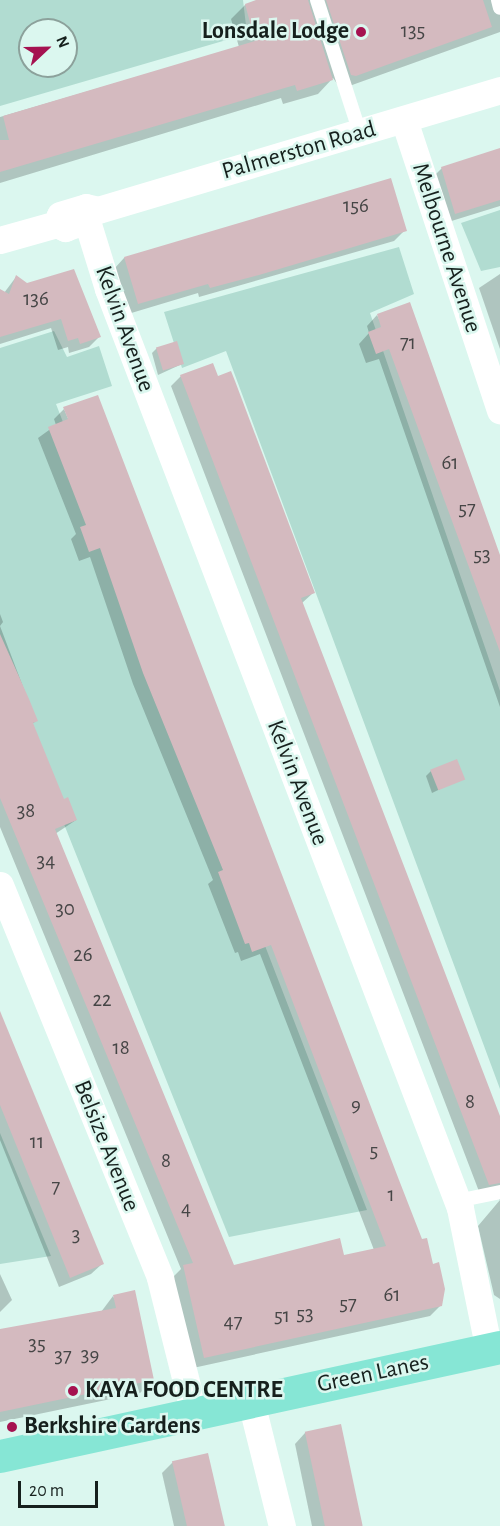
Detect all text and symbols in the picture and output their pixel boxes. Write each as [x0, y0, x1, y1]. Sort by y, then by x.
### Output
north arrow [18, 18, 78, 78]
place label: Lonsdale Lodge [202, 18, 349, 46]
house number: 135 [401, 18, 425, 44]
marker: Lonsdale Lodge [354, 25, 368, 39]
text: N [53, 34, 72, 50]
street label: Palmerston Road [219, 115, 379, 187]
street label: Melbourne Avenue [405, 160, 487, 336]
house number: 156 [343, 193, 369, 219]
street label: Kelvin Avenue [88, 262, 160, 396]
house number: 136 [23, 286, 49, 312]
house number: 71 [400, 330, 416, 356]
house number: 61 [441, 450, 459, 476]
house number: 57 [458, 496, 476, 522]
house number: 53 [473, 542, 491, 568]
street label: Kelvin Avenue [260, 716, 334, 850]
house number: 38 [17, 798, 35, 824]
house number: 34 [37, 848, 55, 874]
house number: 30 [55, 896, 75, 922]
house number: 26 [73, 942, 93, 968]
house number: 22 [92, 987, 112, 1013]
house number: 18 [112, 1035, 130, 1061]
street label: Belsize Avenue [67, 1076, 145, 1216]
house number: 8 [465, 1089, 475, 1115]
house number: 9 [351, 1092, 361, 1118]
house number: 11 [30, 1129, 44, 1155]
house number: 5 [370, 1138, 378, 1164]
house number: 8 [161, 1148, 171, 1174]
house number: 7 [52, 1174, 60, 1200]
house number: 1 [387, 1182, 395, 1208]
house number: 4 [181, 1196, 191, 1222]
house number: 3 [72, 1222, 80, 1248]
house number: 61 [383, 1282, 401, 1308]
house number: 57 [339, 1291, 357, 1317]
house number: 53 [296, 1301, 314, 1327]
house number: 51 [274, 1303, 290, 1329]
house number: 47 [224, 1309, 242, 1335]
house number: 35 [28, 1331, 46, 1357]
house number: 39 [81, 1342, 99, 1368]
house number: 37 [54, 1343, 72, 1369]
street label: Green Lanes [315, 1348, 431, 1400]
place label: KAYA FOOD CENTRE [85, 1377, 283, 1405]
marker: KAYA FOOD CENTRE [66, 1384, 80, 1398]
place label: Berkshire Gardens [24, 1413, 200, 1441]
marker: Berkshire Gardens [5, 1420, 19, 1434]
scale bar [21, 1469, 100, 1507]
text: 20 m [29, 1482, 64, 1500]

